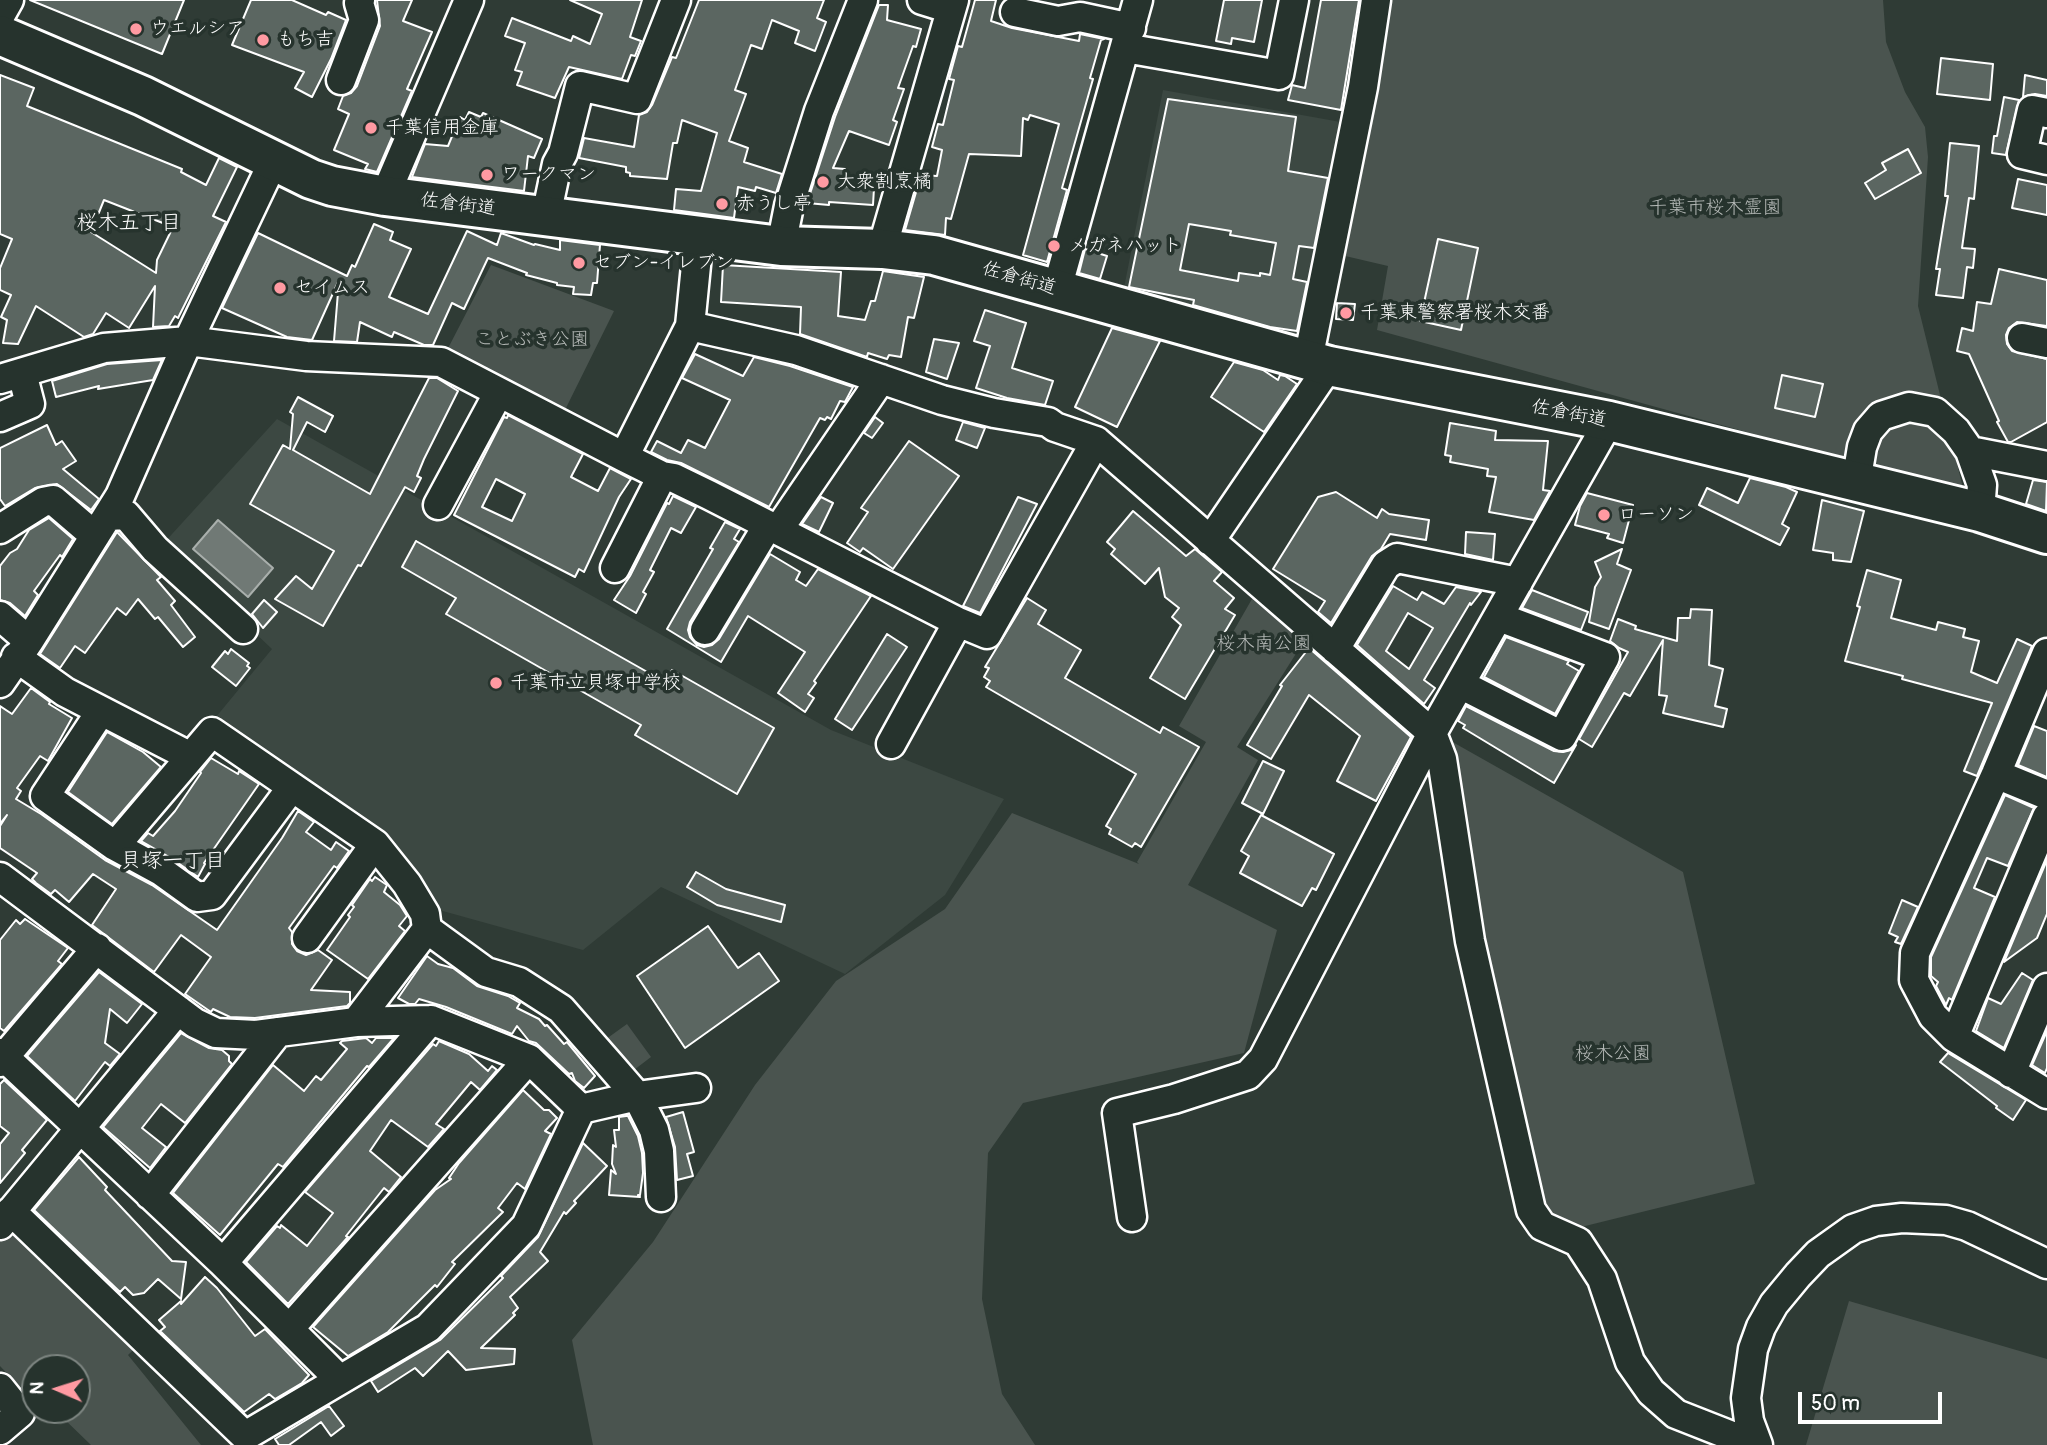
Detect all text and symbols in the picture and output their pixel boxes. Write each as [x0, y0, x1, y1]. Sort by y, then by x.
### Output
place label: ウエルシア [150, 18, 245, 40]
marker: ウエルシア [128, 21, 144, 37]
place label: もち吉 [277, 29, 334, 51]
marker: もち吉 [255, 32, 271, 48]
place label: 千葉信用金庫 [385, 117, 499, 139]
marker: 千葉信用金庫 [363, 120, 379, 136]
place label: ワークマン [501, 164, 596, 186]
marker: ワークマン [479, 167, 495, 183]
place label: 大衆割烹橘 [837, 171, 932, 193]
marker: 大衆割烹橘 [815, 174, 831, 190]
street label: 佐倉街道 [419, 189, 497, 221]
place label: 赤うし亭 [736, 193, 812, 215]
marker: 赤うし亭 [714, 196, 730, 212]
park label: 千葉市桜木霊園 [1649, 197, 1781, 219]
district label: 桜木五丁目 [77, 211, 181, 237]
place label: メガネハット [1068, 235, 1182, 257]
marker: メガネハット [1046, 238, 1062, 254]
place label: セブン-イレブン [593, 252, 734, 274]
marker: セブン-イレブン [571, 255, 587, 271]
street label: 佐倉街道 [979, 258, 1059, 300]
place label: セイムス [294, 277, 370, 299]
marker: セイムス [272, 280, 288, 296]
place label: 千葉東警察署桜木交番 [1360, 302, 1550, 324]
marker: 千葉東警察署桜木交番 [1338, 305, 1354, 321]
park label: ことぶき公園 [475, 329, 589, 351]
street label: 佐倉街道 [1530, 396, 1608, 432]
place label: ローソン [1618, 504, 1694, 526]
marker: ローソン [1596, 507, 1612, 523]
park label: 桜木南公園 [1217, 633, 1311, 655]
place label: 千葉市立貝塚中学校 [510, 672, 681, 694]
marker: 千葉市立貝塚中学校 [488, 675, 504, 691]
district label: 貝塚一丁目 [121, 849, 225, 875]
park label: 桜木公園 [1575, 1043, 1651, 1065]
north arrow [21, 1354, 91, 1424]
scale bar [1802, 1378, 1946, 1422]
text: N [25, 1381, 49, 1395]
text: 50 m [1811, 1390, 1860, 1417]

